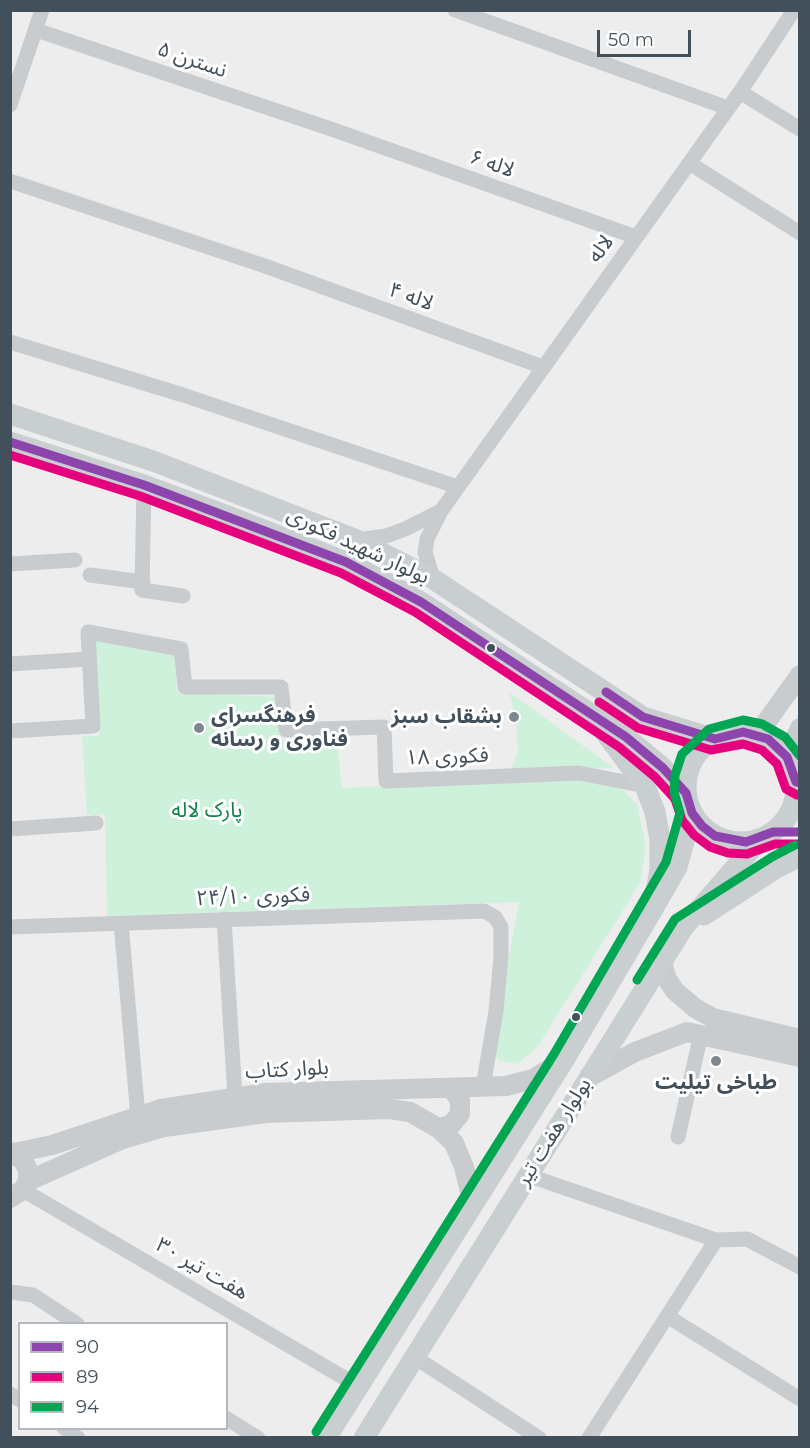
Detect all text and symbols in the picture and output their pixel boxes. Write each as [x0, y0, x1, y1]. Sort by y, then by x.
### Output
scale bar [600, 18, 694, 56]
text: 50 m [608, 29, 654, 51]
street label: نسترن ۵ [154, 36, 230, 84]
street label: لاله ۶ [466, 145, 518, 183]
street label: لاله [583, 230, 619, 268]
street label: لاله ۴ [385, 277, 437, 317]
street label: بولوار شهید فکوری [283, 502, 433, 590]
unlabelled marker [485, 642, 497, 654]
place label: فرهنگسرای فناوری و رسانه [211, 703, 348, 753]
place label: بشقاب سبز [391, 704, 502, 730]
marker: بشقاب سبز [507, 710, 521, 724]
marker: فرهنگسرای فناوری و رسانه [192, 721, 206, 735]
street label: فکوری ١٨ [405, 743, 489, 771]
park label: پارک لاله [171, 798, 243, 824]
street label: فکوری ۲۴/۱۰ [195, 882, 311, 912]
unlabelled marker [570, 1011, 582, 1023]
marker: طباخی تیلیت [709, 1054, 723, 1068]
street label: بلوار کتاب [245, 1055, 329, 1085]
place label: طباخی تیلیت [655, 1070, 777, 1096]
street label: بولوار هفت تیر [511, 1073, 597, 1191]
street label: هفت تیر ۳۰ [151, 1232, 253, 1306]
legend [18, 1322, 228, 1430]
text: 90 [76, 1336, 99, 1358]
text: 89 [76, 1366, 98, 1388]
text: 94 [76, 1396, 99, 1418]

